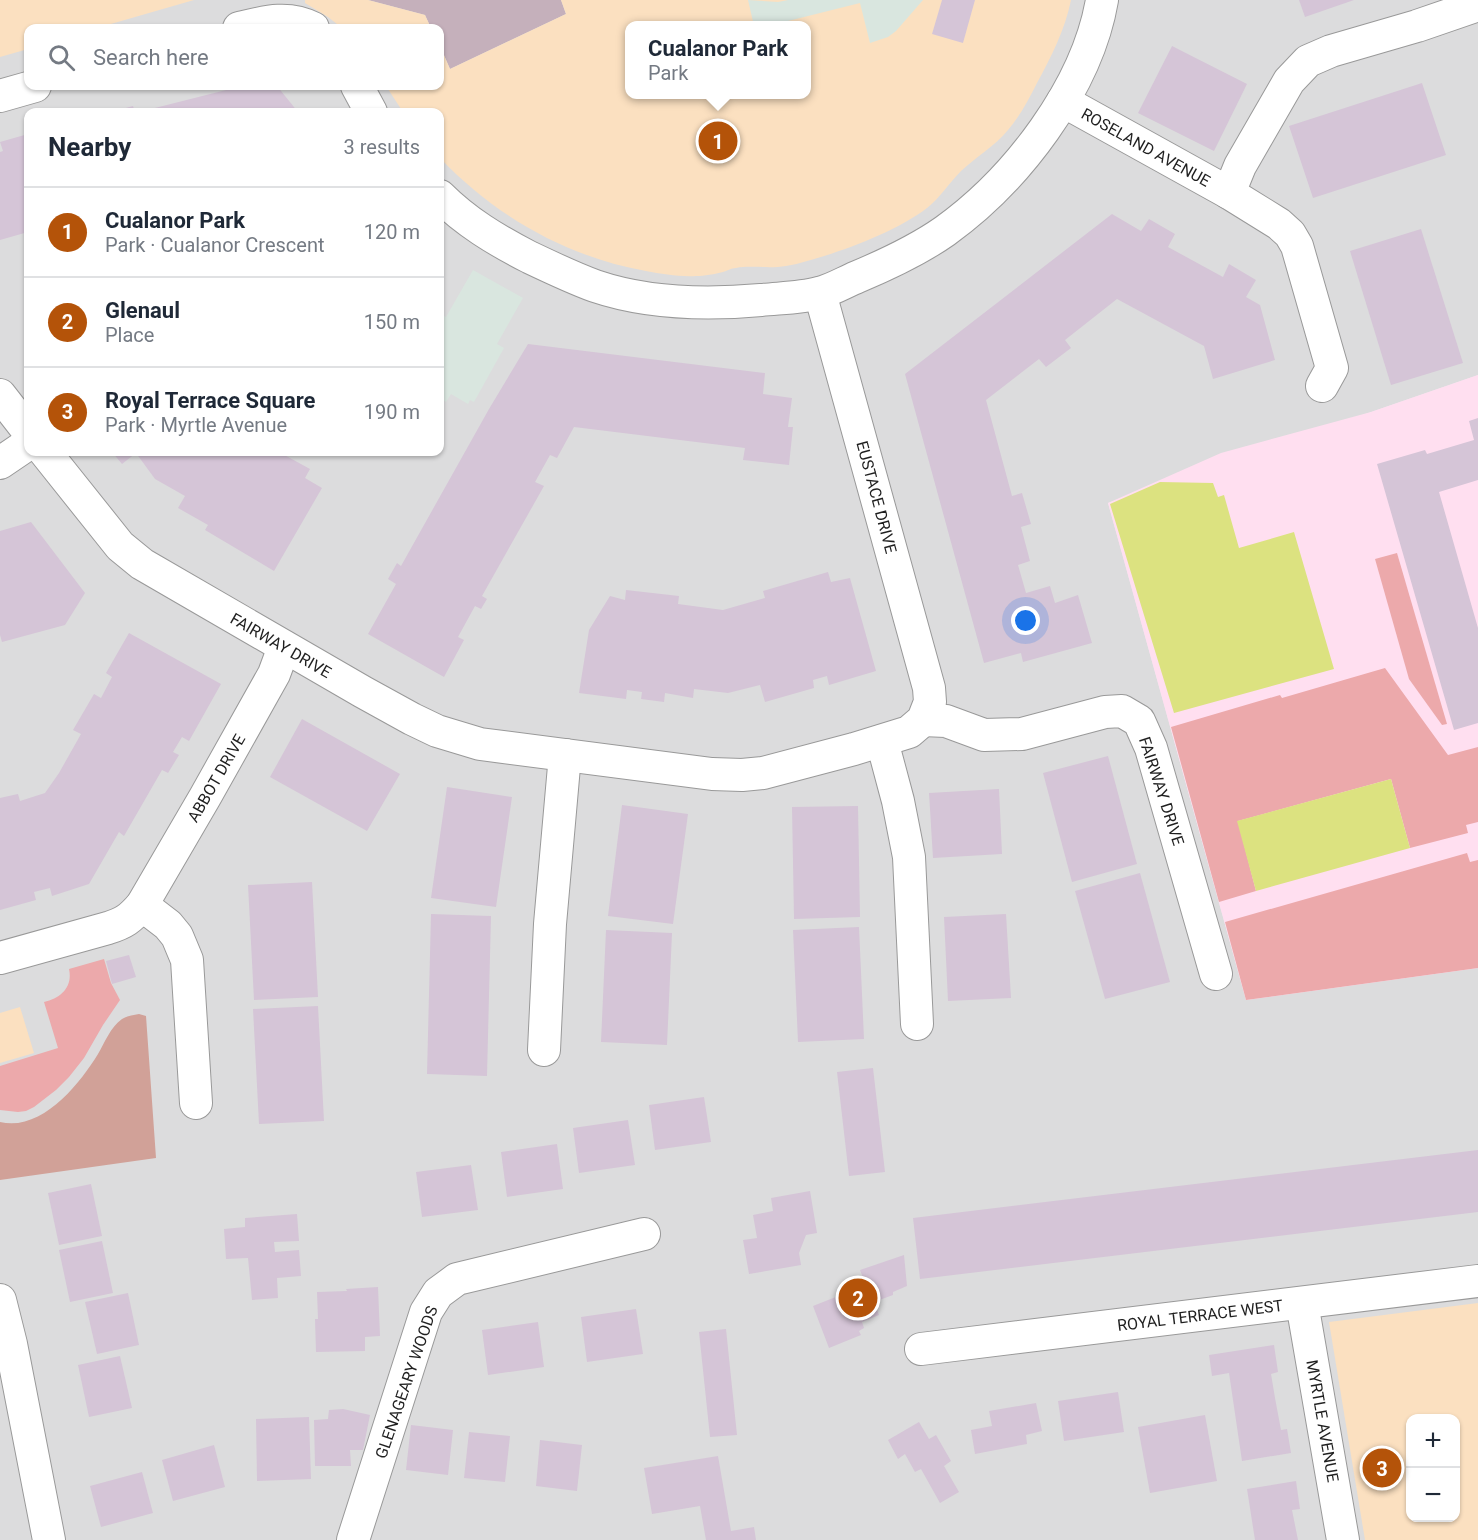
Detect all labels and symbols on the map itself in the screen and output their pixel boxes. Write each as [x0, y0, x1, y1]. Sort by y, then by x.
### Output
street label: ROSELAND AVENUE [1078, 104, 1214, 191]
pin: 1 [698, 118, 738, 164]
street label: EUSTACE DRIVE [852, 439, 901, 555]
your location [1011, 606, 1040, 635]
street label: FAIRWAY DRIVE [227, 609, 335, 682]
street label: ABBOT DRIVE [184, 731, 249, 826]
street label: FAIRWAY DRIVE [1135, 734, 1188, 848]
pin: 2 [838, 1276, 878, 1320]
street label: ROYAL TERRACE WEST [1116, 1296, 1284, 1335]
street label: GLENAGEARY WOODS [371, 1303, 442, 1461]
street label: MYRTLE AVENUE [1302, 1359, 1343, 1484]
pin: 3 [1362, 1446, 1402, 1490]

